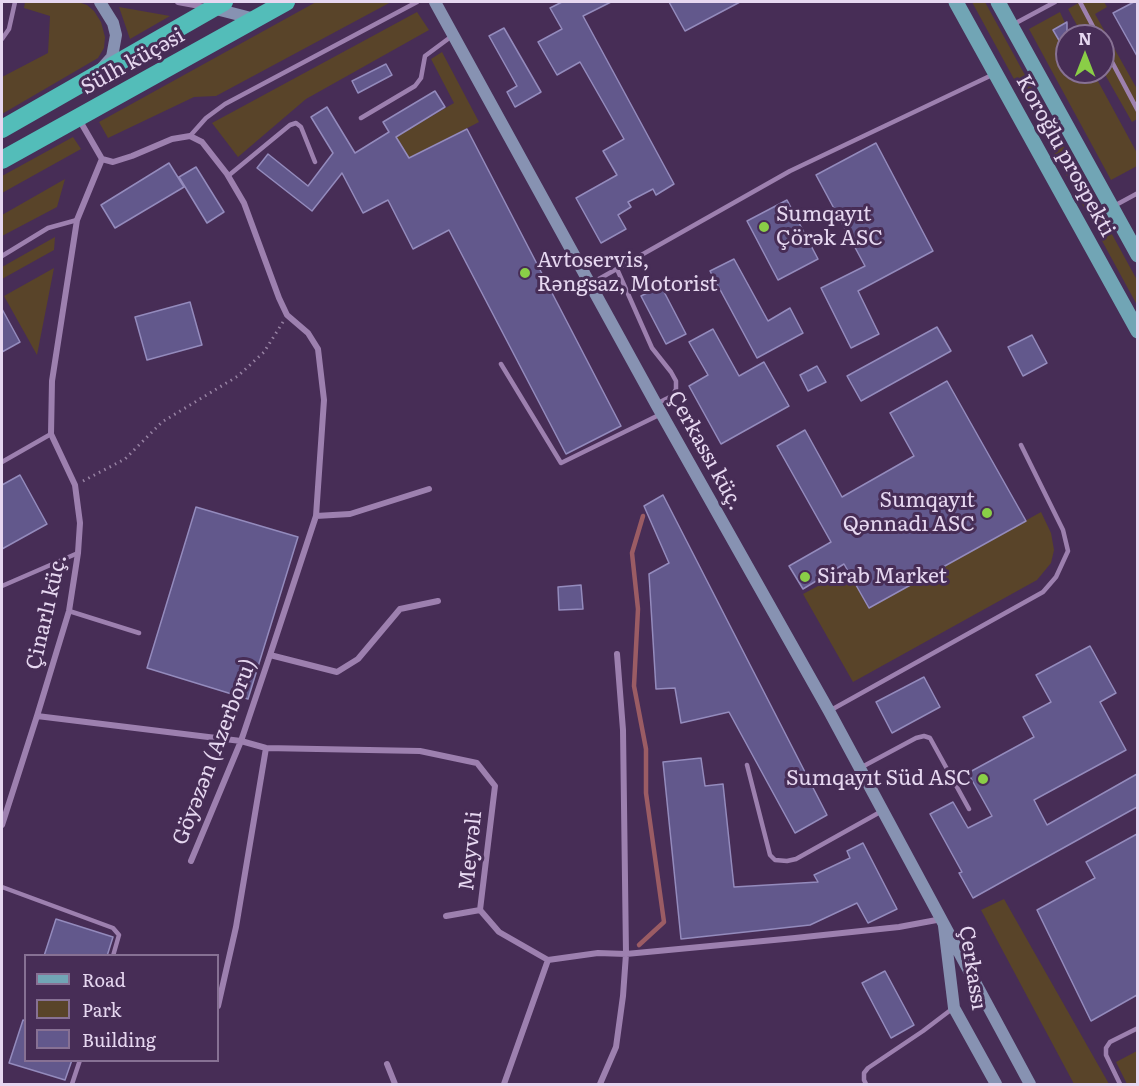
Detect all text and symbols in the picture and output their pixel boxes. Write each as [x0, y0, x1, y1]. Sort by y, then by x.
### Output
street label: Sülh küçəsi [77, 23, 189, 101]
north arrow [1055, 24, 1115, 84]
text: N [1078, 26, 1092, 50]
street label: Koroğlu prospekti [1010, 71, 1120, 241]
place label: Sumqayıt Çörək ASC [776, 202, 883, 252]
marker: Sumqayıt Çörək ASC [757, 220, 771, 234]
place label: Avtoservis, Rəngsaz, Motorist [537, 248, 718, 298]
marker: Avtoservis, Rəngsaz, Motorist [518, 266, 532, 280]
street label: Çerkassı küç. [662, 387, 748, 515]
place label: Sumqayıt Qənnadı ASC [843, 488, 975, 538]
marker: Sumqayıt Qənnadı ASC [980, 506, 994, 520]
street label: Çinarlı küç. [21, 552, 73, 672]
place label: Sirab Market [817, 564, 947, 590]
marker: Sirab Market [798, 570, 812, 584]
street label: Göyəzən (Azerboru) [168, 655, 262, 849]
place label: Sumqayıt Süd ASC [786, 766, 971, 792]
marker: Sumqayıt Süd ASC [976, 772, 990, 786]
street label: Meyvəli [454, 810, 488, 892]
street label: Çerkassı [953, 924, 991, 1012]
legend [24, 954, 219, 1062]
text: Road [82, 966, 126, 993]
text: Park [82, 996, 121, 1023]
text: Building [82, 1026, 156, 1053]

